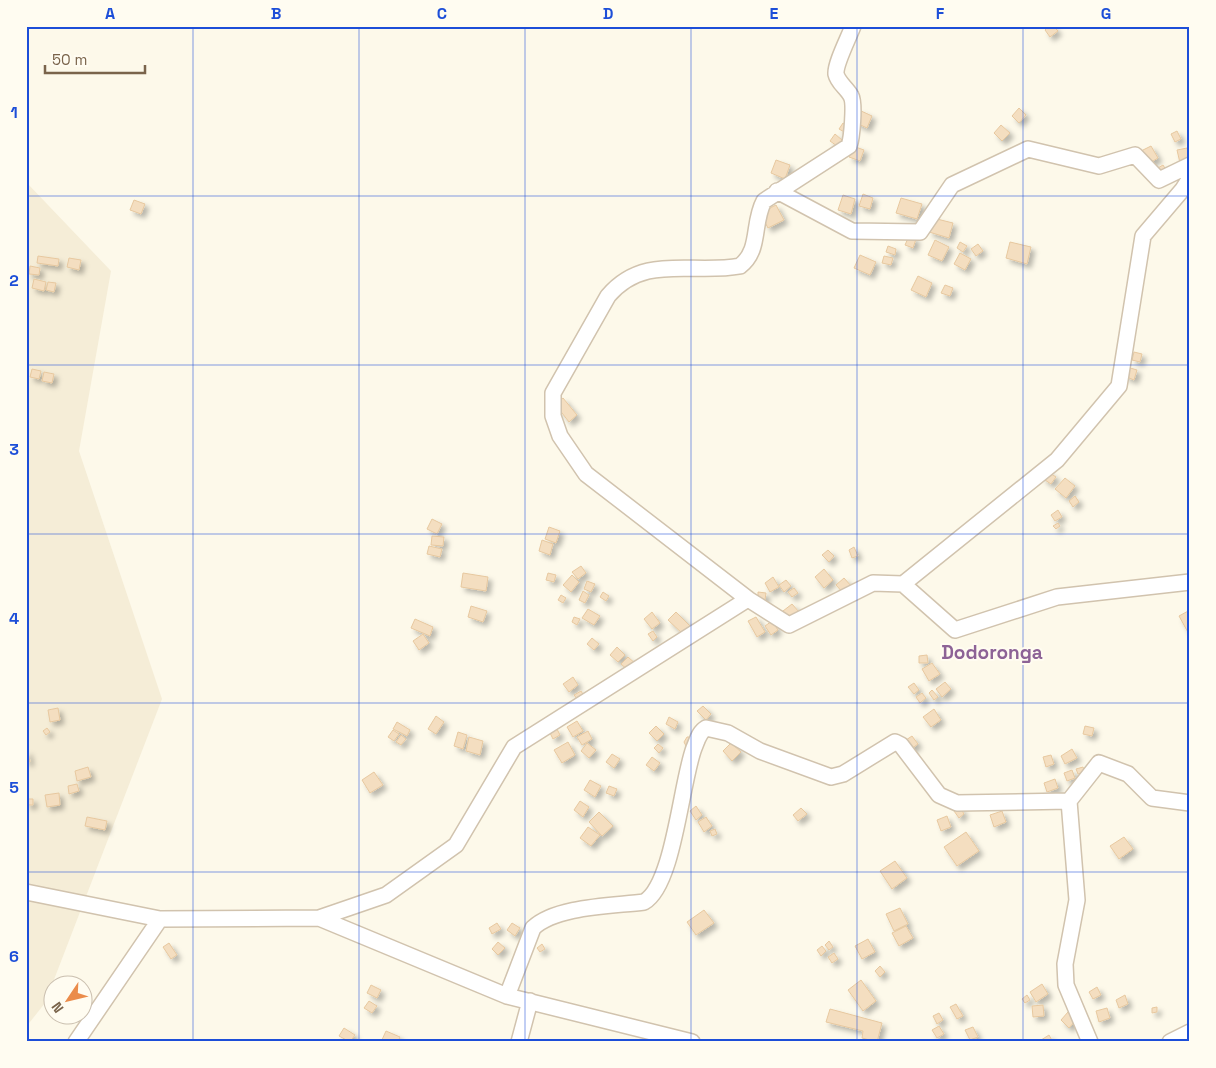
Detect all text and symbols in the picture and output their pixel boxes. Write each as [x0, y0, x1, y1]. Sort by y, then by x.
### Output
text: A [105, 3, 115, 24]
text: B [271, 3, 281, 24]
text: C [437, 3, 447, 24]
text: D [603, 3, 613, 24]
text: E [770, 3, 779, 24]
text: F [936, 3, 945, 24]
text: G [1101, 3, 1111, 24]
scale bar [45, 42, 145, 74]
text: 50 m [52, 50, 87, 69]
text: 1 [10, 102, 18, 123]
text: 2 [9, 270, 19, 291]
text: 3 [9, 439, 19, 460]
text: 4 [9, 608, 19, 629]
district label: Dodoronga [941, 640, 1043, 665]
text: 5 [9, 777, 19, 798]
text: 6 [9, 946, 19, 967]
north arrow [42, 976, 92, 1026]
text: N [47, 998, 67, 1016]

